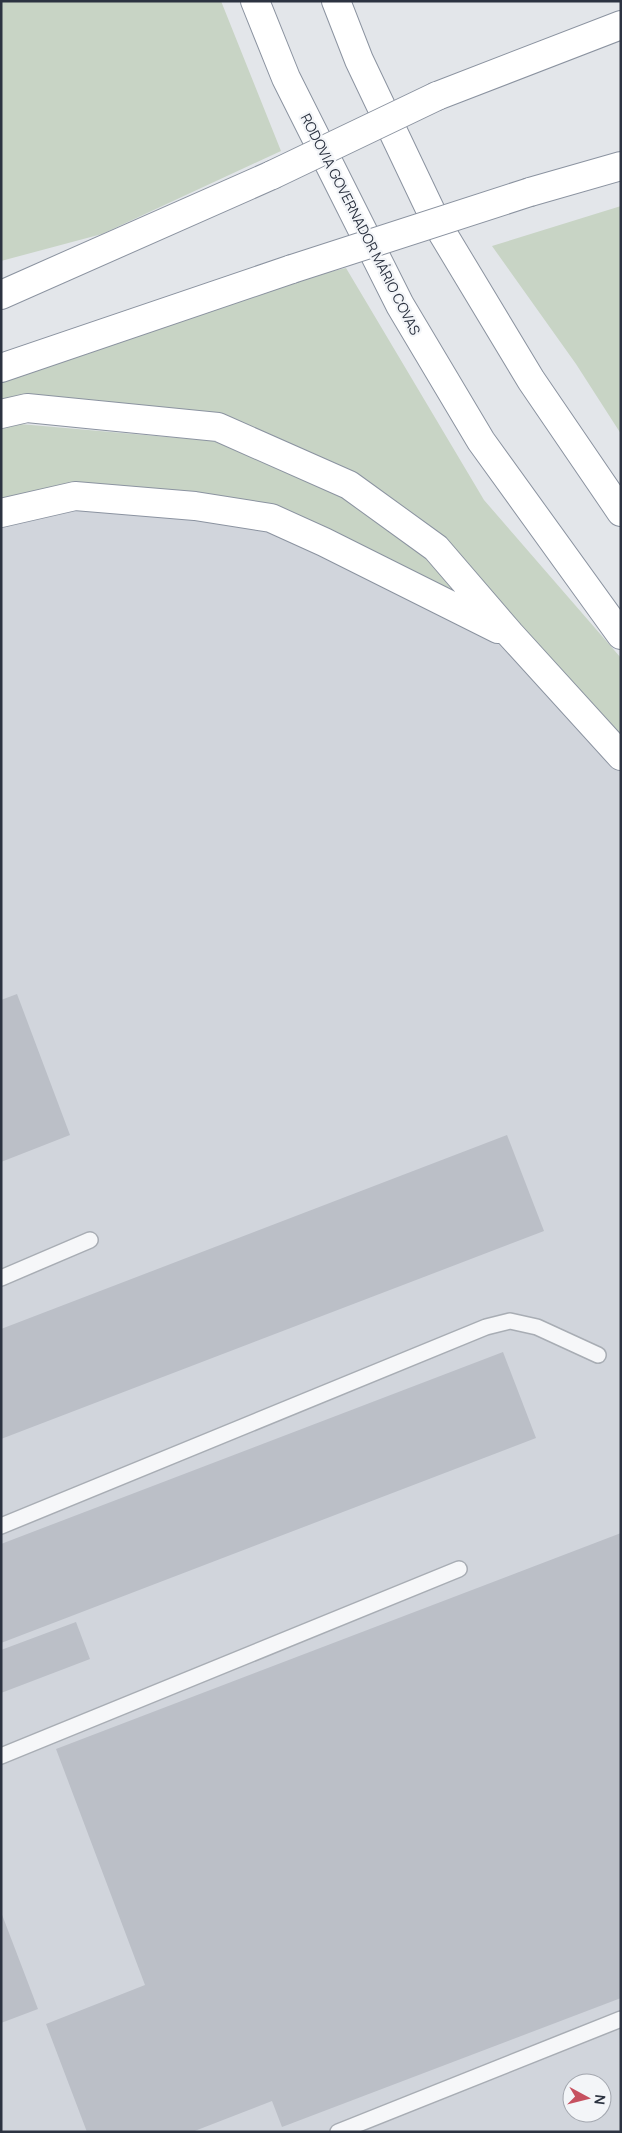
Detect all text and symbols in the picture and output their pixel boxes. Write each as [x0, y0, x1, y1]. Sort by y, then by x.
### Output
street label: RODOVIA GOVERNADOR MÁRIO COVAS [297, 110, 425, 338]
north arrow [562, 2073, 612, 2123]
text: N [590, 2093, 610, 2106]

